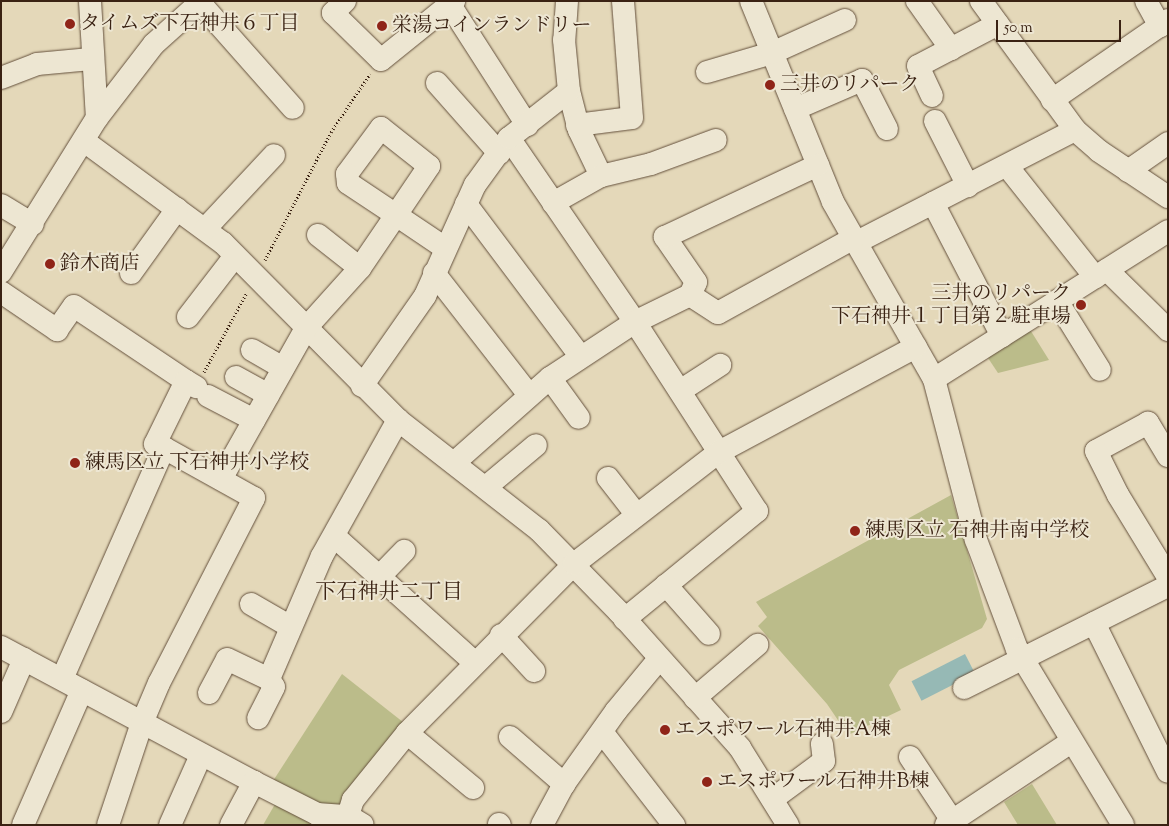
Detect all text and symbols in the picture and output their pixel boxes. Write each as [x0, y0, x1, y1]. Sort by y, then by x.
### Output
scale bar [999, 10, 1124, 42]
place label: タイムズ下石神井６丁目 [80, 12, 300, 36]
place label: 栄湯コインランドリー [392, 14, 592, 38]
marker: タイムズ下石神井６丁目 [64, 18, 76, 30]
text: 50 m [1004, 18, 1033, 39]
marker: 栄湯コインランドリー [376, 20, 388, 32]
place label: 三井のリパーク [780, 73, 920, 97]
marker: 三井のリパーク [764, 79, 776, 91]
place label: 鈴木商店 [60, 252, 140, 276]
marker: 鈴木商店 [44, 258, 56, 270]
place label: 三井のリパーク 下石神井１丁目第２駐車場 [831, 282, 1071, 329]
marker: 三井のリパーク 下石神井１丁目第２駐車場 [1075, 299, 1087, 311]
place label: 練馬区立 下石神井小学校 [85, 451, 309, 475]
marker: 練馬区立 下石神井小学校 [69, 457, 81, 469]
place label: 練馬区立 石神井南中学校 [865, 519, 1089, 543]
marker: 練馬区立 石神井南中学校 [849, 525, 861, 537]
district label: 下石神井二丁目 [316, 580, 462, 606]
place label: エスポワール石神井A棟 [675, 718, 891, 742]
marker: エスポワール石神井A棟 [659, 724, 671, 736]
place label: エスポワール石神井B棟 [717, 770, 930, 794]
marker: エスポワール石神井B棟 [701, 776, 713, 788]

